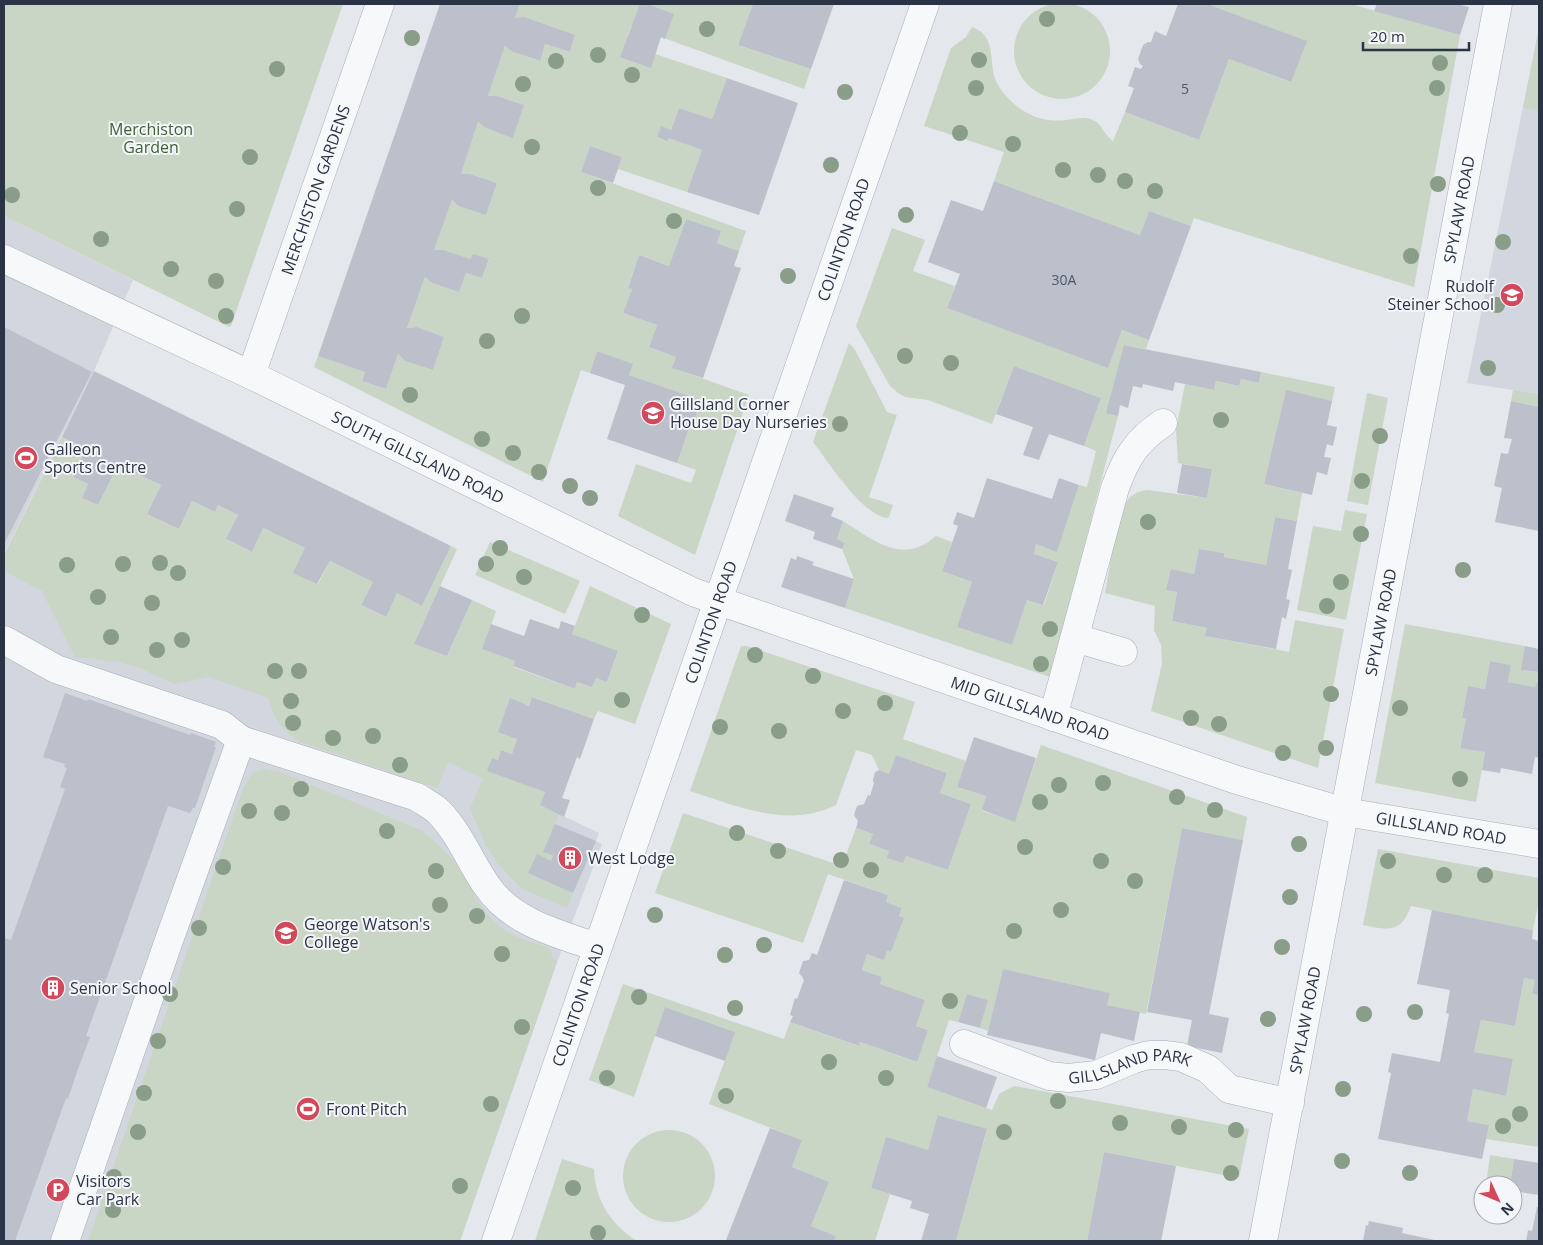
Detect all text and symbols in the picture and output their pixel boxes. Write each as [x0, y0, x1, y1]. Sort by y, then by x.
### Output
scale bar [1363, 20, 1469, 52]
text: 20 m [1370, 26, 1405, 46]
house number: 5 [1181, 79, 1189, 98]
street label: MERCHISTON GARDENS [276, 102, 355, 278]
park label: Merchiston Garden [109, 118, 193, 158]
street label: SPYLAW ROAD [1438, 154, 1480, 265]
street label: COLINTON ROAD [812, 175, 875, 304]
house number: 30A [1052, 270, 1077, 289]
place label: Rudolf Steiner School [1387, 275, 1496, 315]
school or university icon: Rudolf Steiner School [1499, 282, 1525, 308]
place label: Gillsland Corner House Day Nurseries [670, 393, 827, 433]
school or university icon: Gillsland Corner House Day Nurseries [640, 400, 666, 426]
street label: SOUTH GILLSLAND ROAD [328, 405, 508, 509]
place label: Galleon Sports Centre [44, 438, 146, 478]
sports icon: Galleon Sports Centre [13, 445, 39, 471]
street label: COLINTON ROAD [679, 558, 742, 687]
street label: SPYLAW ROAD [1360, 567, 1402, 678]
street label: MID GILLSLAND ROAD [948, 671, 1112, 746]
street label: GILLSLAND ROAD [1374, 806, 1508, 849]
building icon: West Lodge [557, 845, 583, 871]
place label: West Lodge [588, 847, 675, 869]
place label: George Watson's College [304, 913, 430, 953]
school or university icon: George Watson's College [273, 920, 299, 946]
street label: COLINTON ROAD [546, 940, 609, 1069]
street label: SPYLAW ROAD [1284, 964, 1326, 1075]
building icon: Senior School [40, 975, 66, 1001]
place label: Senior School [70, 977, 171, 999]
street label: GILLSLAND PARK [1067, 1044, 1195, 1089]
sports icon: Front Pitch [295, 1096, 321, 1122]
place label: Front Pitch [326, 1098, 407, 1120]
place label: Visitors Car Park [76, 1170, 140, 1210]
north arrow [1473, 1175, 1523, 1225]
parking icon: Visitors Car Park [45, 1177, 71, 1203]
text: N [1497, 1199, 1519, 1220]

